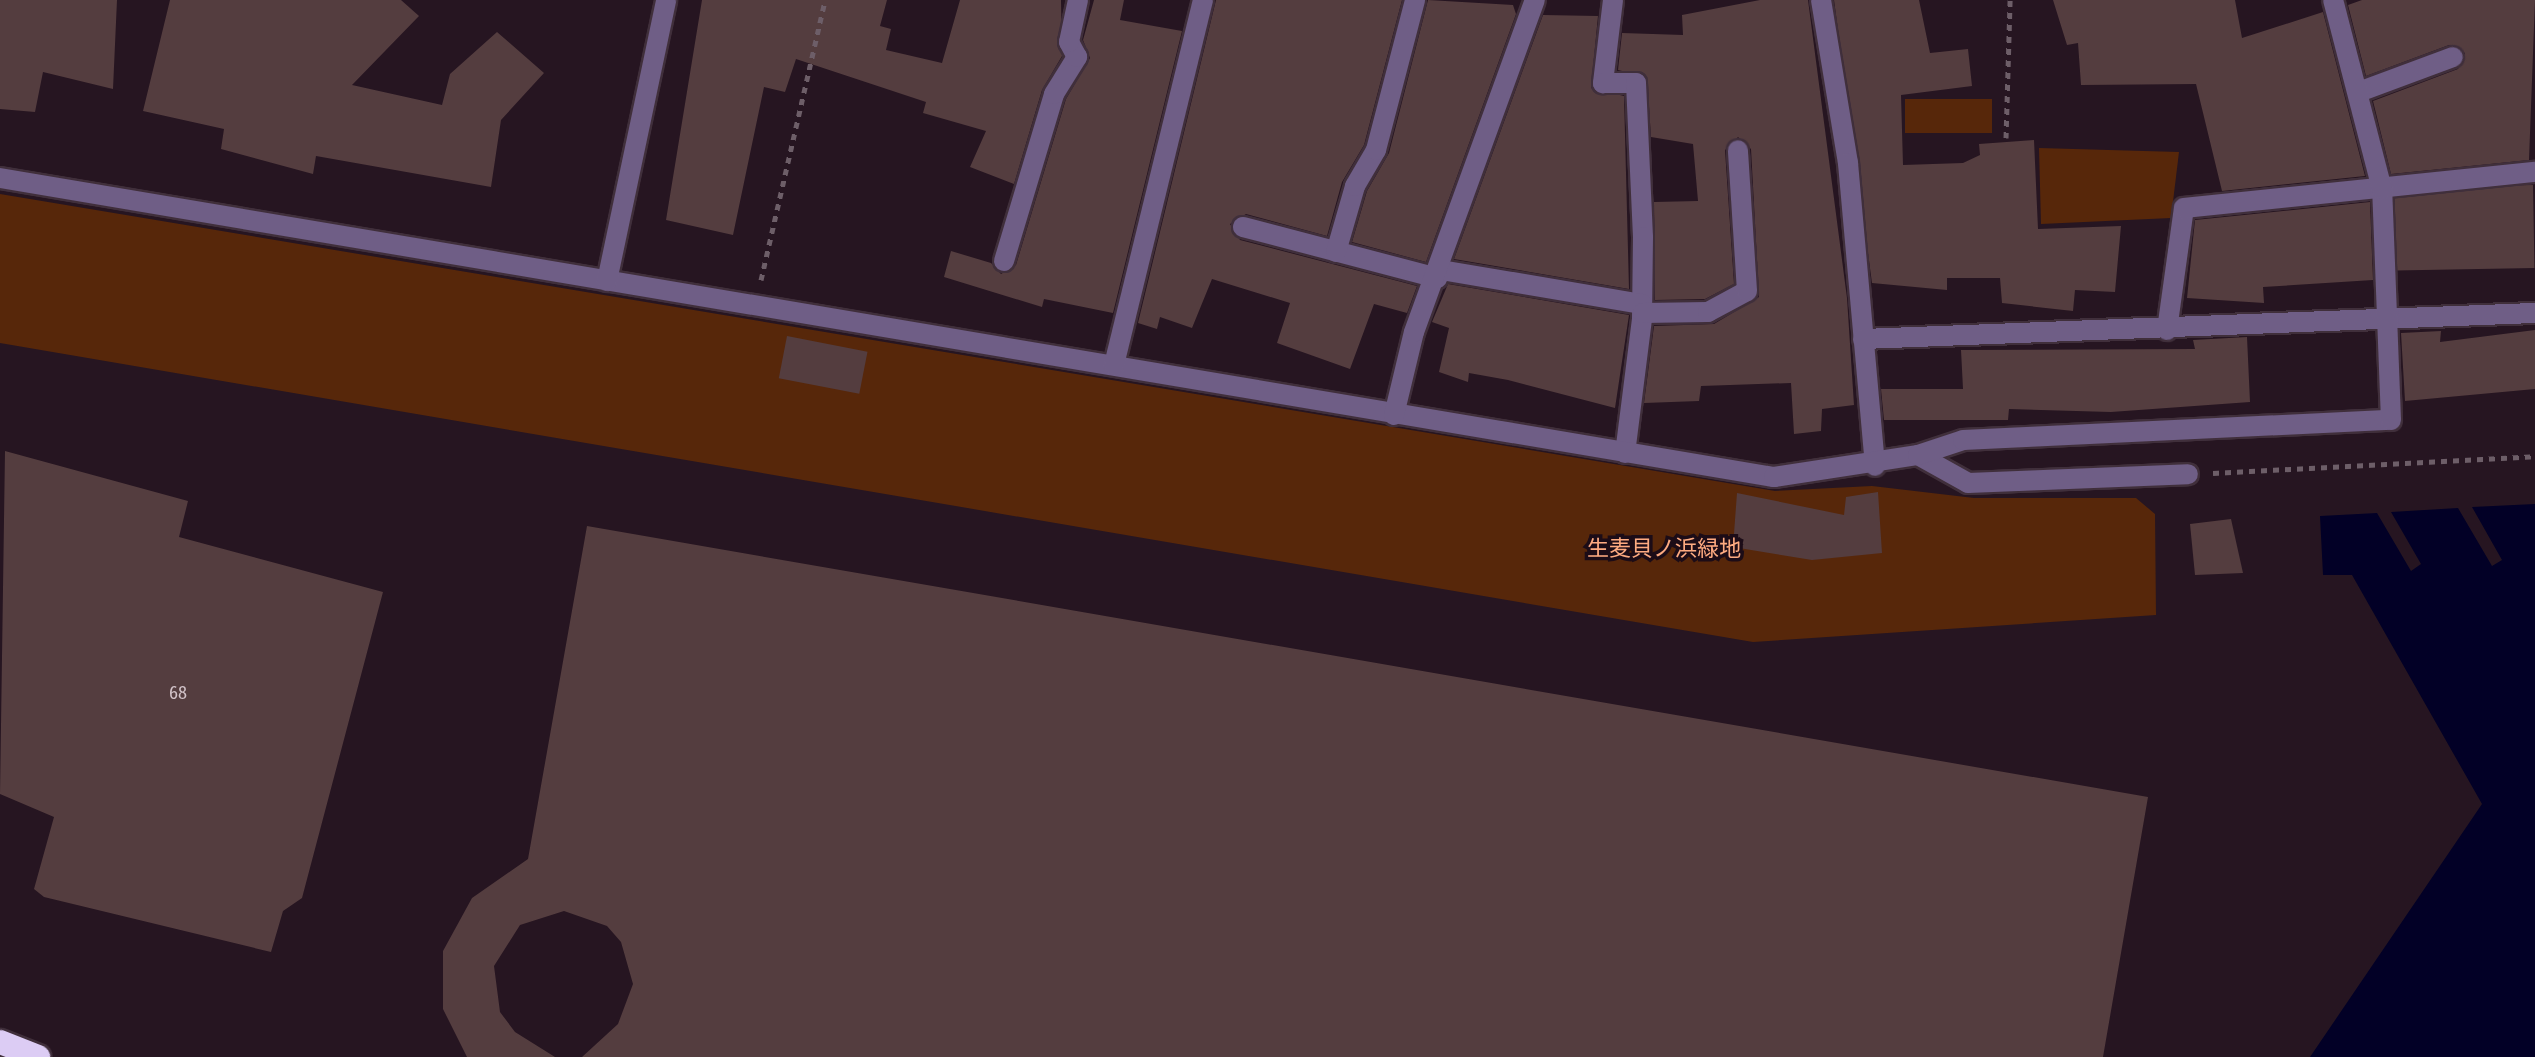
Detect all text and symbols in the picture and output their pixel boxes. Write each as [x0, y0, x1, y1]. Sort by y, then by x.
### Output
park label: 生麦貝ノ浜緑地 [1587, 536, 1741, 562]
house number: 68 [169, 682, 187, 704]

